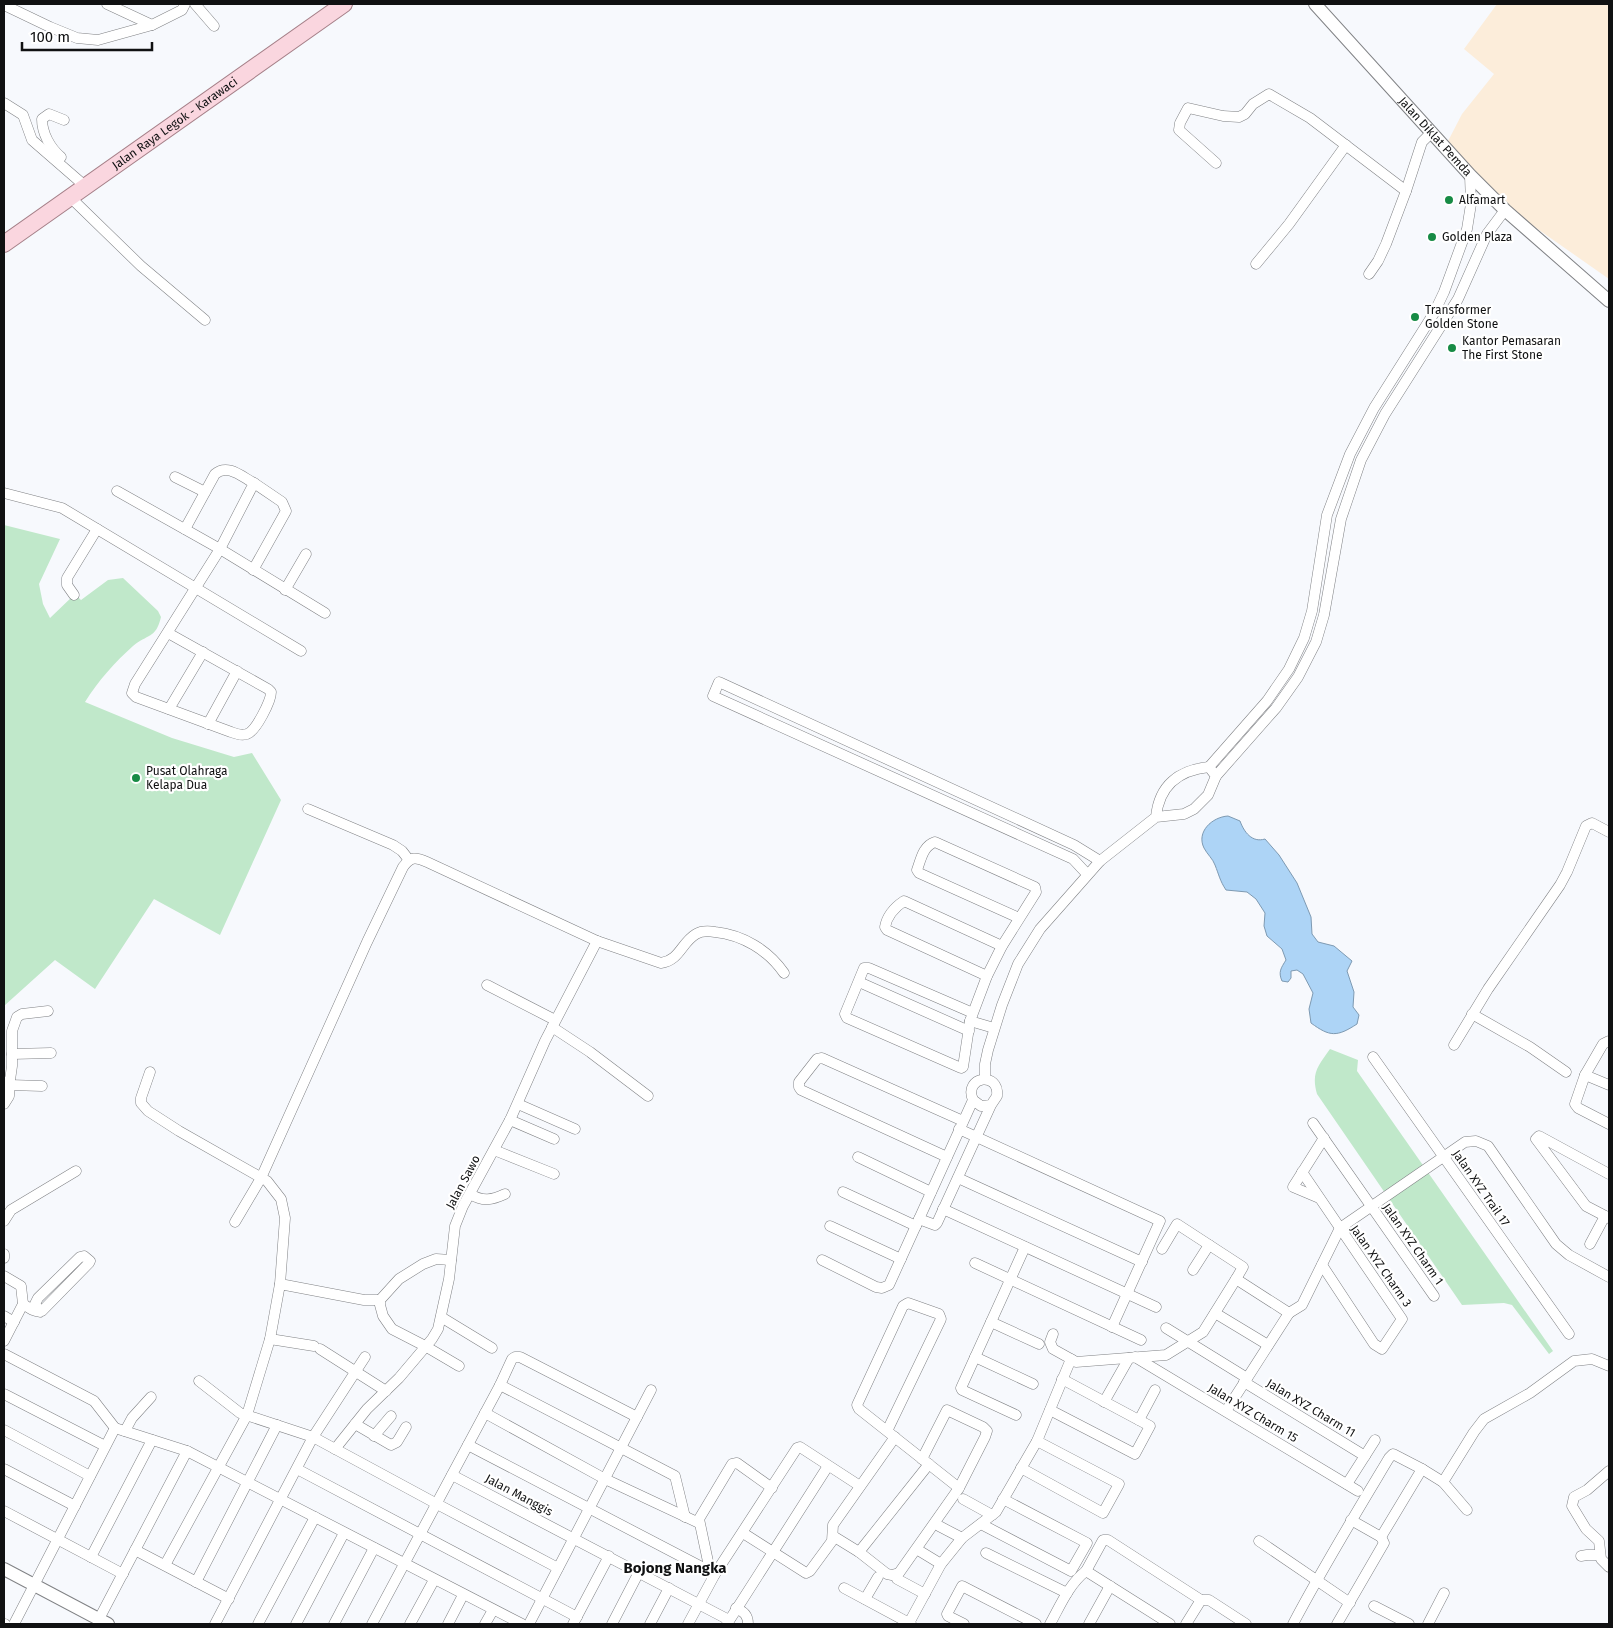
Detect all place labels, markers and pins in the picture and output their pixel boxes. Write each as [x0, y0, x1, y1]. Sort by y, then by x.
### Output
place label: Alfamart [1459, 193, 1506, 207]
marker: Alfamart [1443, 194, 1455, 206]
place label: Golden Plaza [1442, 230, 1512, 244]
marker: Golden Plaza [1426, 231, 1438, 243]
place label: Transformer Golden Stone [1425, 303, 1498, 331]
marker: Transformer Golden Stone [1409, 311, 1421, 323]
place label: Kantor Pemasaran The First Stone [1462, 334, 1561, 362]
marker: Kantor Pemasaran The First Stone [1446, 342, 1458, 354]
place label: Pusat Olahraga Kelapa Dua [146, 764, 228, 792]
marker: Pusat Olahraga Kelapa Dua [130, 772, 142, 784]

